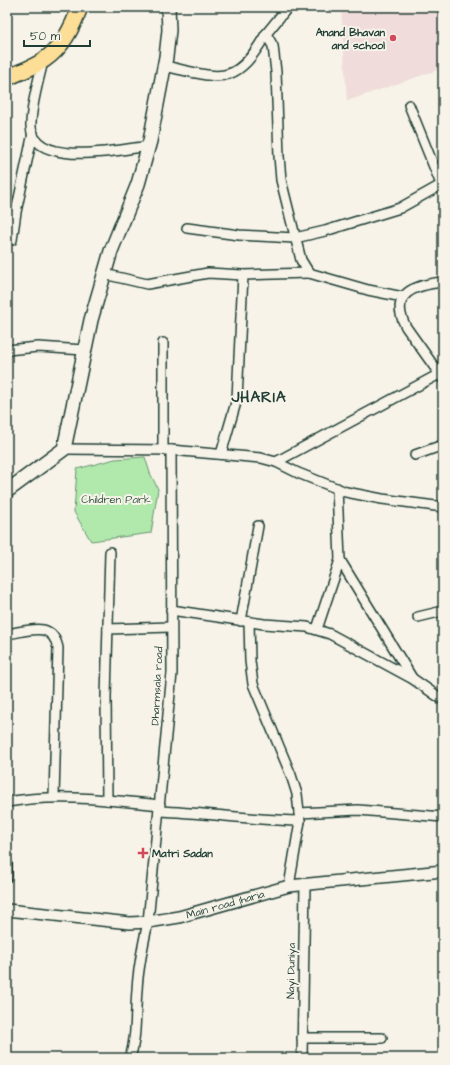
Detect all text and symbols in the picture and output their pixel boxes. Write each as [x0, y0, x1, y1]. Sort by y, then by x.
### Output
scale bar [24, 22, 90, 48]
place label: Anand Bhavan and school [316, 25, 385, 53]
text: 50 m [30, 28, 61, 45]
marker: Anand Bhavan and school [388, 33, 398, 43]
district label: JHARIA [230, 387, 287, 408]
park label: Children Park [81, 492, 151, 507]
street label: Dharmsala road [147, 646, 167, 726]
place label: Matri Sadan [152, 846, 213, 861]
marker: Matri Sadan [137, 847, 149, 859]
street label: Main road jharia [184, 886, 266, 922]
street label: Nayi Duniya [283, 942, 300, 999]

